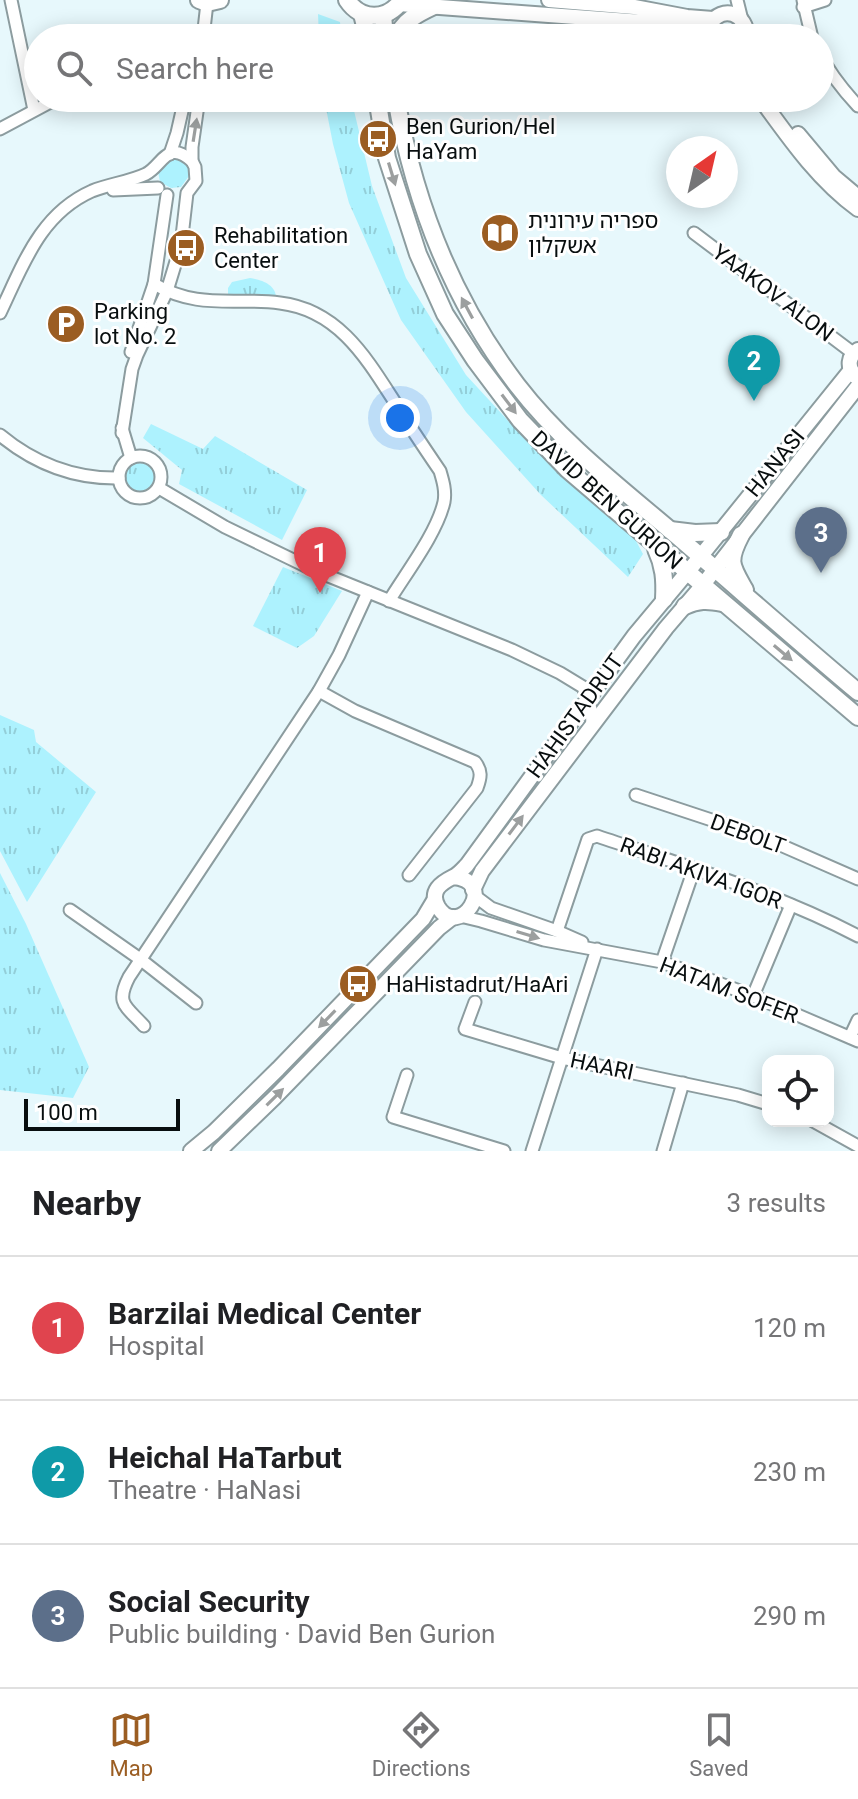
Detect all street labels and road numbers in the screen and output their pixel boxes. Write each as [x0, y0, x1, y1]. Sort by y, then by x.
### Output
street label: YAAKOV ALON [708, 239, 838, 347]
street label: HANASI [740, 424, 810, 502]
street label: DAVID BEN GURION [526, 426, 688, 574]
street label: HAHISTADRUT [522, 649, 628, 783]
street label: DEBOLT [707, 809, 789, 859]
street label: RABI AKIVA IGOR [617, 832, 785, 914]
street label: HATAM SOFER [656, 952, 802, 1028]
street label: HAARI [568, 1047, 636, 1085]

